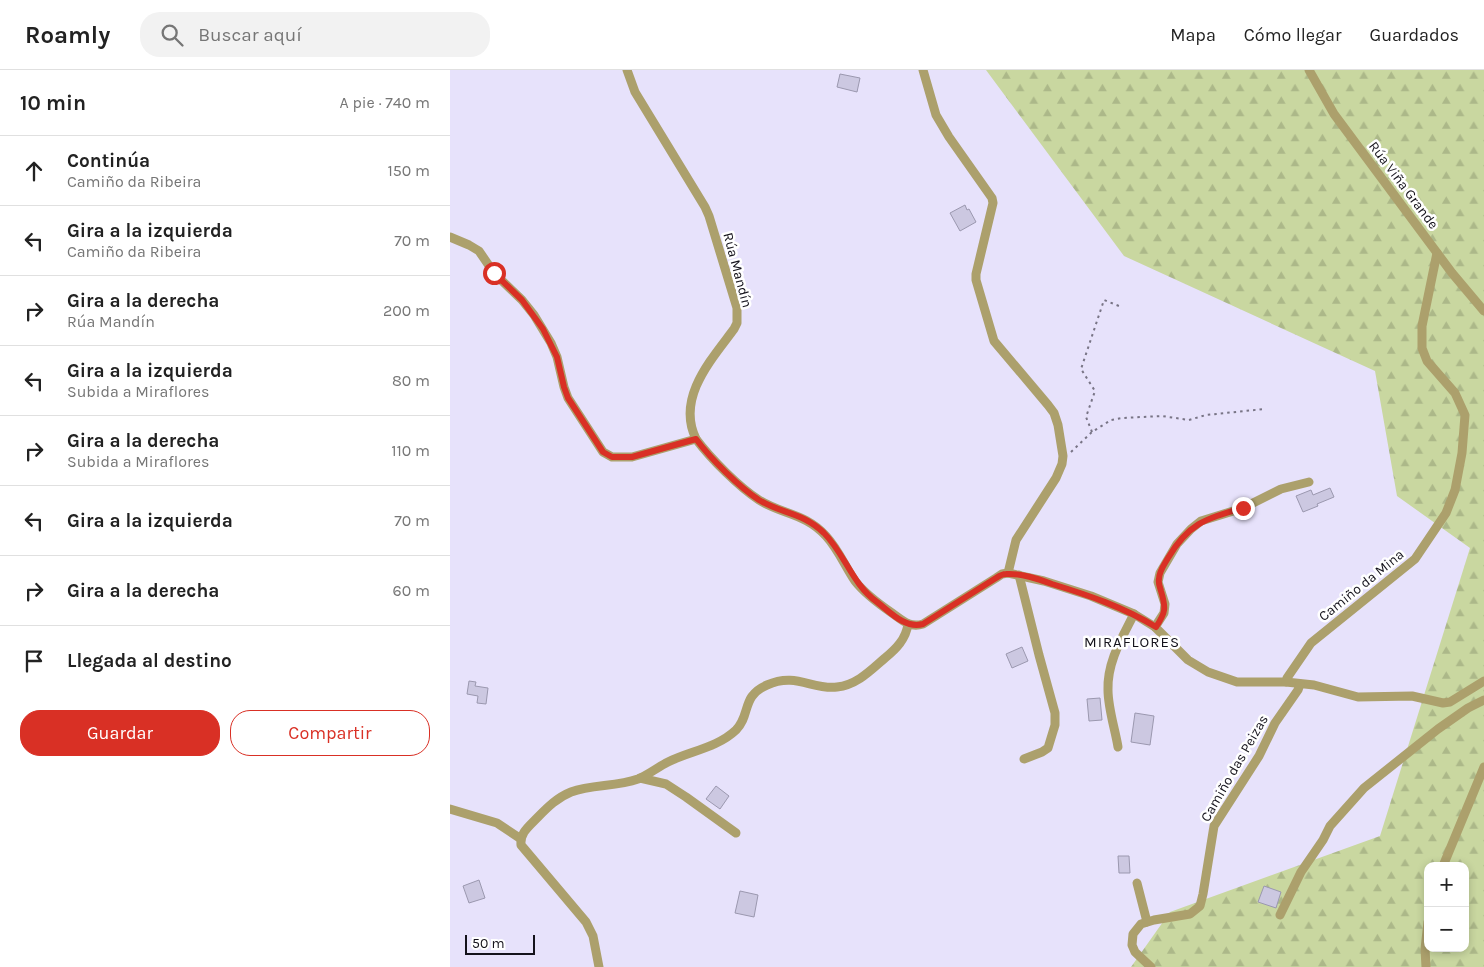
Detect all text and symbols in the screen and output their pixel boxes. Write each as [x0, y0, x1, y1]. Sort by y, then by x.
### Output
search box [140, 12, 490, 57]
text: Roamly [25, 21, 110, 49]
icon: search [158, 21, 186, 49]
text: Buscar aquí [198, 24, 302, 46]
text: Mapa [1170, 24, 1216, 46]
text: Cómo llegar [1244, 24, 1342, 46]
text: Guardados [1370, 24, 1459, 46]
text: 10 min [20, 91, 86, 115]
text: A pie · 740 m [340, 93, 430, 112]
street label: Rúa Viña Grande [1365, 138, 1442, 232]
text: Continúa [67, 150, 150, 172]
icon: ahead [20, 157, 48, 185]
text: 150 m [387, 161, 430, 180]
text: Camiño da Ribeira [67, 172, 201, 191]
text: Gira a la izquierda [67, 220, 233, 242]
icon: left [20, 227, 48, 255]
text: 70 m [394, 231, 430, 250]
street label: Rúa Mandín [719, 231, 756, 310]
text: Camiño da Ribeira [67, 242, 201, 261]
route start [483, 262, 506, 285]
text: Gira a la derecha [67, 290, 219, 312]
icon: right [20, 297, 48, 325]
text: 200 m [383, 301, 430, 320]
text: Rúa Mandín [67, 312, 155, 331]
text: Gira a la izquierda [67, 360, 233, 382]
icon: left [20, 367, 48, 395]
text: 80 m [392, 371, 430, 390]
text: Subida a Miraflores [67, 382, 209, 401]
text: Gira a la derecha [67, 430, 219, 452]
icon: right [20, 437, 48, 465]
text: 110 m [391, 441, 430, 460]
text: Subida a Miraflores [67, 452, 209, 471]
route end [1232, 497, 1255, 520]
icon: left [20, 507, 48, 535]
text: Gira a la izquierda [67, 510, 233, 532]
text: 70 m [394, 511, 430, 530]
street label: Camiño da Mina [1315, 546, 1407, 625]
icon: right [20, 577, 48, 605]
text: Gira a la derecha [67, 580, 219, 602]
text: 60 m [393, 581, 430, 600]
district label: MIRAFLORES [1084, 633, 1180, 651]
icon: arrive [20, 647, 48, 675]
text: Llegada al destino [67, 650, 232, 672]
button: Guardar [20, 710, 220, 756]
button: Compartir [230, 710, 430, 756]
street label: Camiño das Peizas [1197, 712, 1272, 825]
map controls [1424, 862, 1469, 952]
button: + [1424, 862, 1469, 907]
button: − [1424, 907, 1469, 952]
scale bar [465, 932, 535, 955]
text: 50 m [472, 935, 505, 952]

